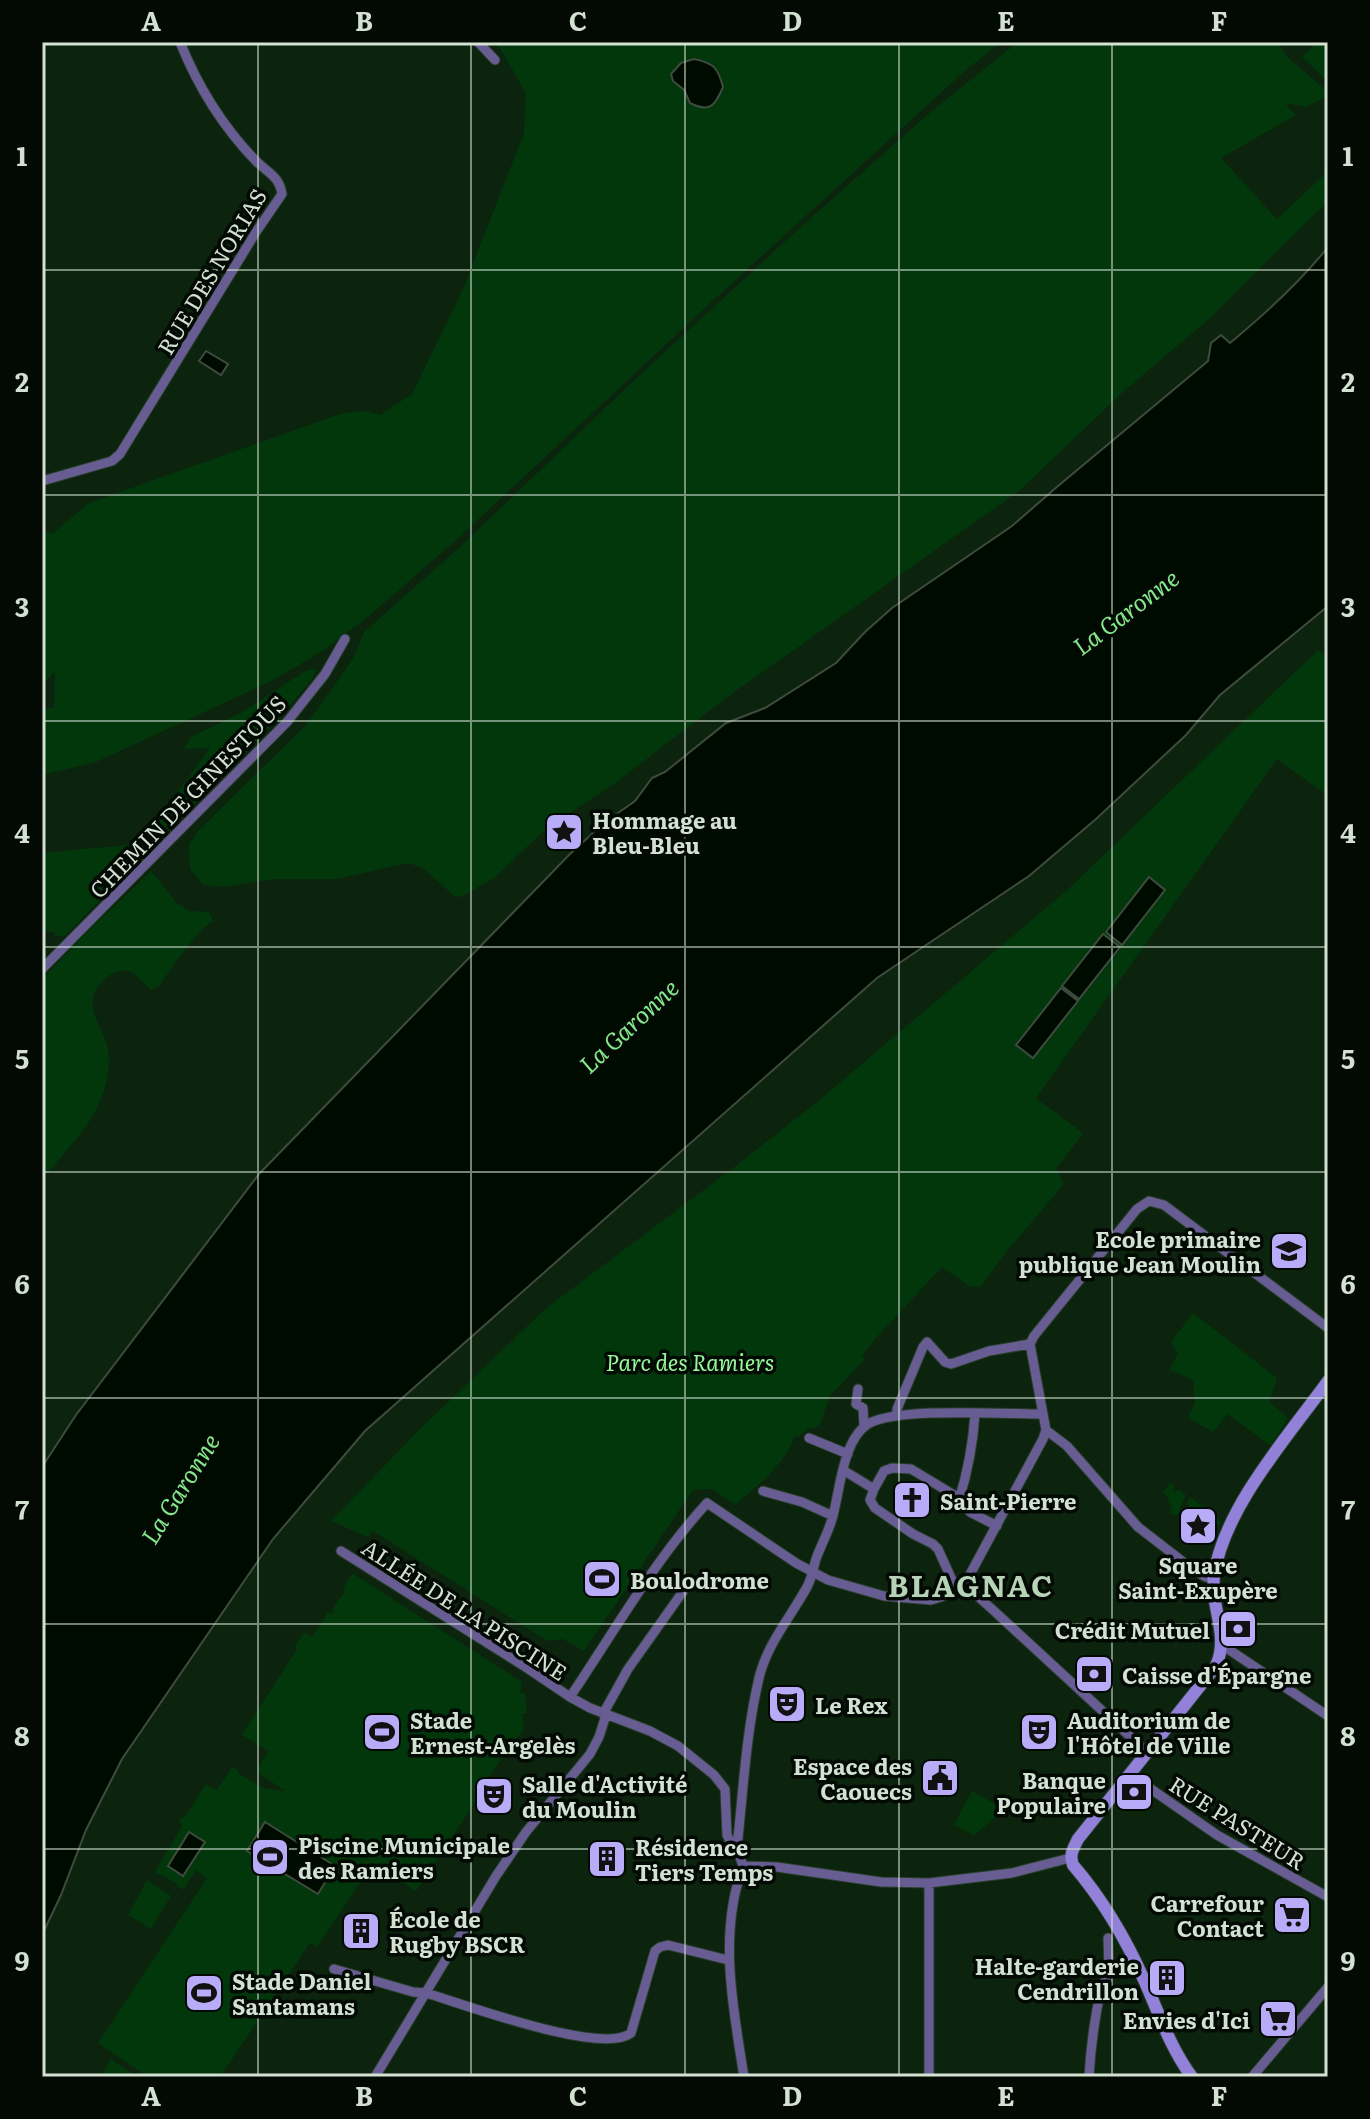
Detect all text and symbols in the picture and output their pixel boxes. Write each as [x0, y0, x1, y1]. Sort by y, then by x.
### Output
text: A [141, 0, 161, 39]
text: B [355, 0, 373, 39]
text: C [569, 0, 587, 39]
text: D [782, 0, 802, 39]
text: E [997, 0, 1015, 39]
text: F [1211, 0, 1227, 39]
text: 1 [17, 135, 28, 174]
text: 1 [1343, 135, 1354, 174]
street label: RUE DES NORIAS [148, 182, 274, 360]
text: 2 [15, 361, 29, 400]
text: 2 [1341, 361, 1355, 400]
water label: La Garonne [1065, 560, 1185, 662]
text: 3 [15, 586, 29, 625]
text: 3 [1341, 586, 1355, 625]
street label: CHEMIN DE GINESTOUS [81, 687, 293, 905]
place label: Hommage au Bleu-Bleu [592, 803, 737, 861]
place icon: Hommage au Bleu-Bleu [543, 811, 585, 853]
text: 4 [14, 812, 30, 851]
text: 4 [1340, 812, 1356, 851]
water label: La Garonne [571, 970, 685, 1080]
text: 5 [15, 1038, 29, 1077]
text: 5 [1341, 1038, 1355, 1077]
place label: Ecole primaire publique Jean Moulin [1019, 1222, 1261, 1280]
school or university icon: Ecole primaire publique Jean Moulin [1268, 1230, 1310, 1272]
text: 6 [14, 1263, 30, 1302]
text: 6 [1340, 1263, 1356, 1302]
park label: Parc des Ramiers [606, 1345, 774, 1378]
water label: La Garonne [131, 1426, 227, 1550]
church icon: Saint-Pierre [891, 1479, 933, 1521]
place label: Saint-Pierre [940, 1484, 1077, 1517]
text: 7 [15, 1489, 29, 1528]
text: 7 [1341, 1489, 1355, 1528]
place icon: Square Saint-Exupère [1177, 1505, 1219, 1547]
street label: ALLÉE DE LA PISCINE [356, 1530, 574, 1688]
place label: Square Saint-Exupère [1118, 1548, 1278, 1606]
sports icon: Boulodrome [581, 1558, 623, 1600]
district label: BLAGNAC [888, 1562, 1054, 1606]
place label: Boulodrome [630, 1563, 769, 1596]
bank icon: Crédit Mutuel [1217, 1608, 1259, 1650]
place label: Crédit Mutuel [1055, 1613, 1210, 1646]
bank icon: Caisse d'Épargne [1073, 1653, 1115, 1695]
place label: Caisse d'Épargne [1122, 1658, 1311, 1691]
theatre icon: Le Rex [766, 1683, 808, 1725]
place label: Le Rex [815, 1688, 888, 1721]
place label: Stade Ernest-Argelès [410, 1703, 576, 1761]
place label: Auditorium de l'Hôtel de Ville [1067, 1703, 1230, 1761]
sports icon: Stade Ernest-Argelès [361, 1711, 403, 1753]
theatre icon: Auditorium de l'Hôtel de Ville [1018, 1711, 1060, 1753]
text: 8 [14, 1715, 30, 1754]
text: 8 [1340, 1715, 1356, 1754]
place label: Espace des Caouecs [793, 1749, 912, 1807]
public building icon: Espace des Caouecs [919, 1757, 961, 1799]
place label: Banque Populaire [996, 1763, 1106, 1821]
place label: Salle d'Activité du Moulin [522, 1767, 687, 1825]
street label: RUE PASTEUR [1163, 1767, 1313, 1877]
bank icon: Banque Populaire [1113, 1771, 1155, 1813]
theatre icon: Salle d'Activité du Moulin [473, 1775, 515, 1817]
place label: Piscine Municipale des Ramiers [298, 1828, 510, 1886]
place label: Résidence Tiers Temps [635, 1830, 773, 1888]
sports icon: Piscine Municipale des Ramiers [249, 1836, 291, 1878]
building icon: Résidence Tiers Temps [586, 1838, 628, 1880]
place label: Carrefour Contact [1151, 1886, 1264, 1944]
supermarket icon: Carrefour Contact [1271, 1894, 1313, 1936]
place label: École de Rugby BSCR [389, 1902, 526, 1960]
building icon: École de Rugby BSCR [340, 1910, 382, 1952]
text: 9 [15, 1940, 30, 1979]
text: 9 [1341, 1940, 1356, 1979]
place label: Halte-garderie Cendrillon [975, 1949, 1139, 2007]
building icon: Halte-garderie Cendrillon [1146, 1957, 1188, 1999]
place label: Stade Daniel Santamans [232, 1964, 372, 2022]
sports icon: Stade Daniel Santamans [183, 1972, 225, 2014]
supermarket icon: Envies d'Ici [1257, 1998, 1299, 2040]
place label: Envies d'Ici [1123, 2003, 1250, 2036]
text: A [141, 2075, 161, 2114]
text: B [355, 2075, 373, 2114]
text: C [569, 2075, 587, 2114]
text: D [782, 2075, 802, 2114]
text: E [997, 2075, 1015, 2114]
text: F [1211, 2075, 1227, 2114]

